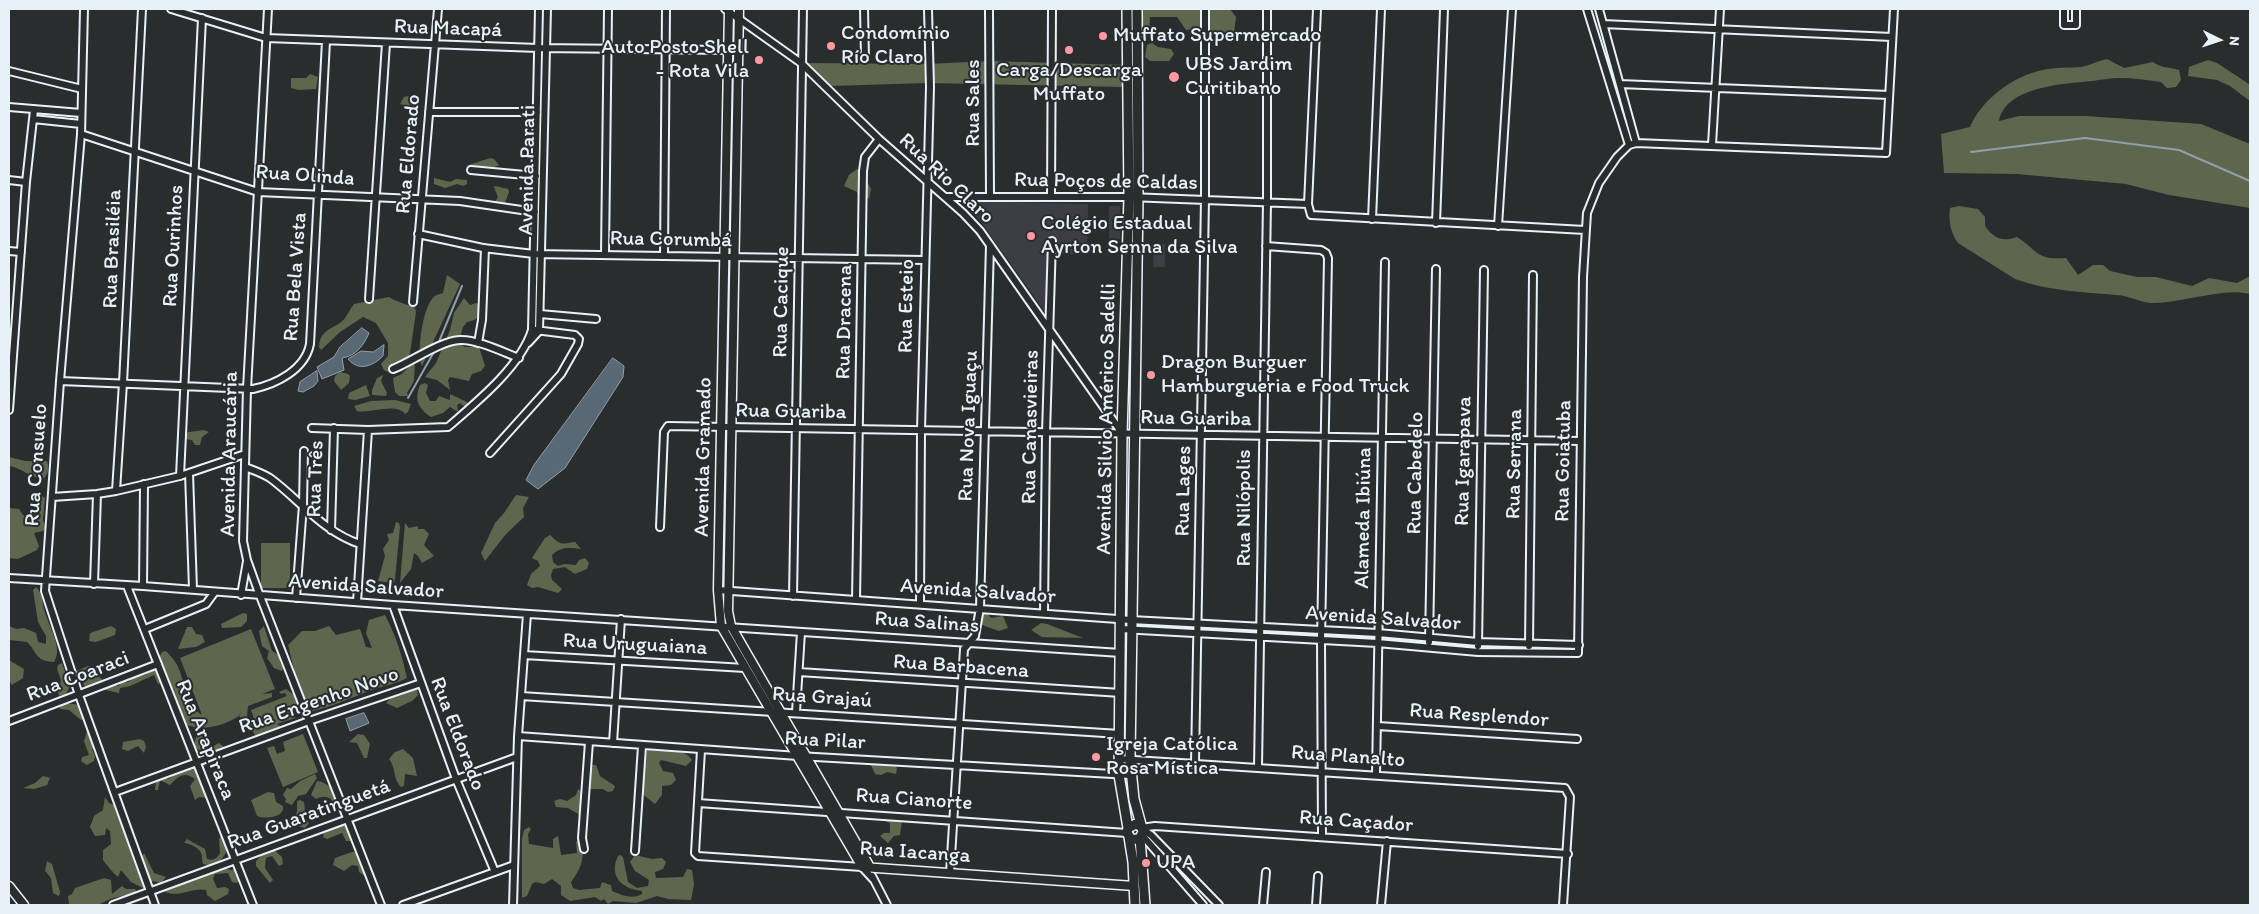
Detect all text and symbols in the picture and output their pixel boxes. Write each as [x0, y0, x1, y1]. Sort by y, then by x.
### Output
street label: Rua Macapá [393, 15, 503, 43]
north arrow [2194, 15, 2244, 65]
place label: Condomínio Río Claro [841, 21, 950, 71]
place label: Muffato Supermercado [1113, 23, 1321, 49]
marker: Muffato Supermercado [1097, 30, 1109, 42]
place label: Auto Posto Shell - Rota Vila [601, 35, 749, 85]
text: N [2226, 36, 2243, 46]
marker: Condomínio Río Claro [825, 40, 837, 52]
marker: Carga/Descarga Muffato [1063, 44, 1075, 56]
place label: UBS Jardim Curitibano [1185, 52, 1292, 102]
marker: Auto Posto Shell - Rota Vila [753, 54, 765, 66]
place label: Carga/Descarga Muffato [996, 58, 1142, 108]
street label: Rua Sales [961, 59, 987, 147]
marker: UBS Jardim Curitibano [1167, 70, 1181, 84]
street label: Rua Eldorado [391, 93, 427, 215]
street label: Avenida Parati [514, 104, 542, 236]
street label: Rua Rio Claro [893, 128, 999, 230]
street label: Rua Olinda [255, 160, 355, 192]
street label: Rua Poços de Caldas [1014, 168, 1198, 196]
street label: Rua Ourinhos [158, 184, 190, 308]
street label: Rua Brasiléia [98, 189, 128, 309]
place label: Colégio Estadual Ayrton Senna da Silva [1041, 211, 1238, 261]
street label: Rua Bela Vista [279, 212, 313, 342]
street label: Rua Corumbá [610, 226, 732, 254]
marker: Colégio Estadual Ayrton Senna da Silva [1025, 230, 1037, 242]
street label: Rua Cacique [768, 246, 796, 358]
street label: Rua Esteio [894, 259, 920, 353]
street label: Rua Dracena [831, 264, 859, 380]
street label: Avenida Silvio Américo Sadelli [1092, 283, 1122, 555]
street label: Rua Nova Iguaçu [954, 350, 984, 502]
street label: Rua Canasvieiras [1017, 350, 1045, 504]
place label: Dragon Burguer Hamburgueria e Food Truck [1161, 350, 1409, 400]
marker: Dragon Burguer Hamburgueria e Food Truck [1145, 369, 1157, 381]
street label: Avenida Araucária [216, 371, 244, 537]
street label: Avenida Gramado [690, 377, 718, 537]
street label: Rua Igarapava [1450, 396, 1478, 526]
street label: Rua Guariba [735, 398, 847, 426]
street label: Rua Goiatuba [1550, 400, 1578, 522]
street label: Rua Consuelo [20, 403, 54, 527]
street label: Rua Guariba [1140, 405, 1252, 433]
street label: Rua Serrana [1501, 409, 1529, 519]
street label: Rua Cabedelo [1402, 411, 1430, 535]
street label: Rua Três [302, 440, 330, 518]
street label: Rua Lages [1171, 445, 1197, 537]
street label: Alameda Ibiúna [1350, 447, 1378, 589]
street label: Rua Nilópolis [1232, 449, 1258, 567]
street label: Avenida Salvador [287, 569, 445, 605]
street label: Avenida Salvador [899, 574, 1057, 610]
street label: Avenida Salvador [1304, 601, 1462, 637]
street label: Rua Salinas [874, 607, 980, 639]
street label: Rua Uruguaiana [562, 629, 708, 661]
street label: Rua Coaraci [23, 646, 133, 708]
street label: Rua Barbacena [892, 650, 1030, 684]
street label: Rua Engenho Novo [236, 662, 402, 740]
street label: Rua Eldorado [424, 674, 490, 794]
street label: Rua Arapiraca [169, 676, 241, 804]
street label: Rua Grajaú [771, 682, 873, 714]
street label: Rua Resplendor [1408, 699, 1550, 733]
street label: Rua Pilar [784, 726, 866, 756]
place label: Igreja Católica Rosa Mística [1106, 732, 1238, 782]
street label: Rua Planalto [1290, 740, 1406, 774]
marker: Igreja Católica Rosa Mística [1090, 751, 1102, 763]
street label: Rua Guaratinguetá [224, 774, 394, 856]
street label: Rua Cianorte [855, 783, 973, 817]
street label: Rua Caçador [1298, 805, 1414, 839]
street label: Rua Iacanga [859, 837, 971, 869]
place label: UPA [1156, 850, 1195, 876]
marker: UPA [1140, 857, 1152, 869]

